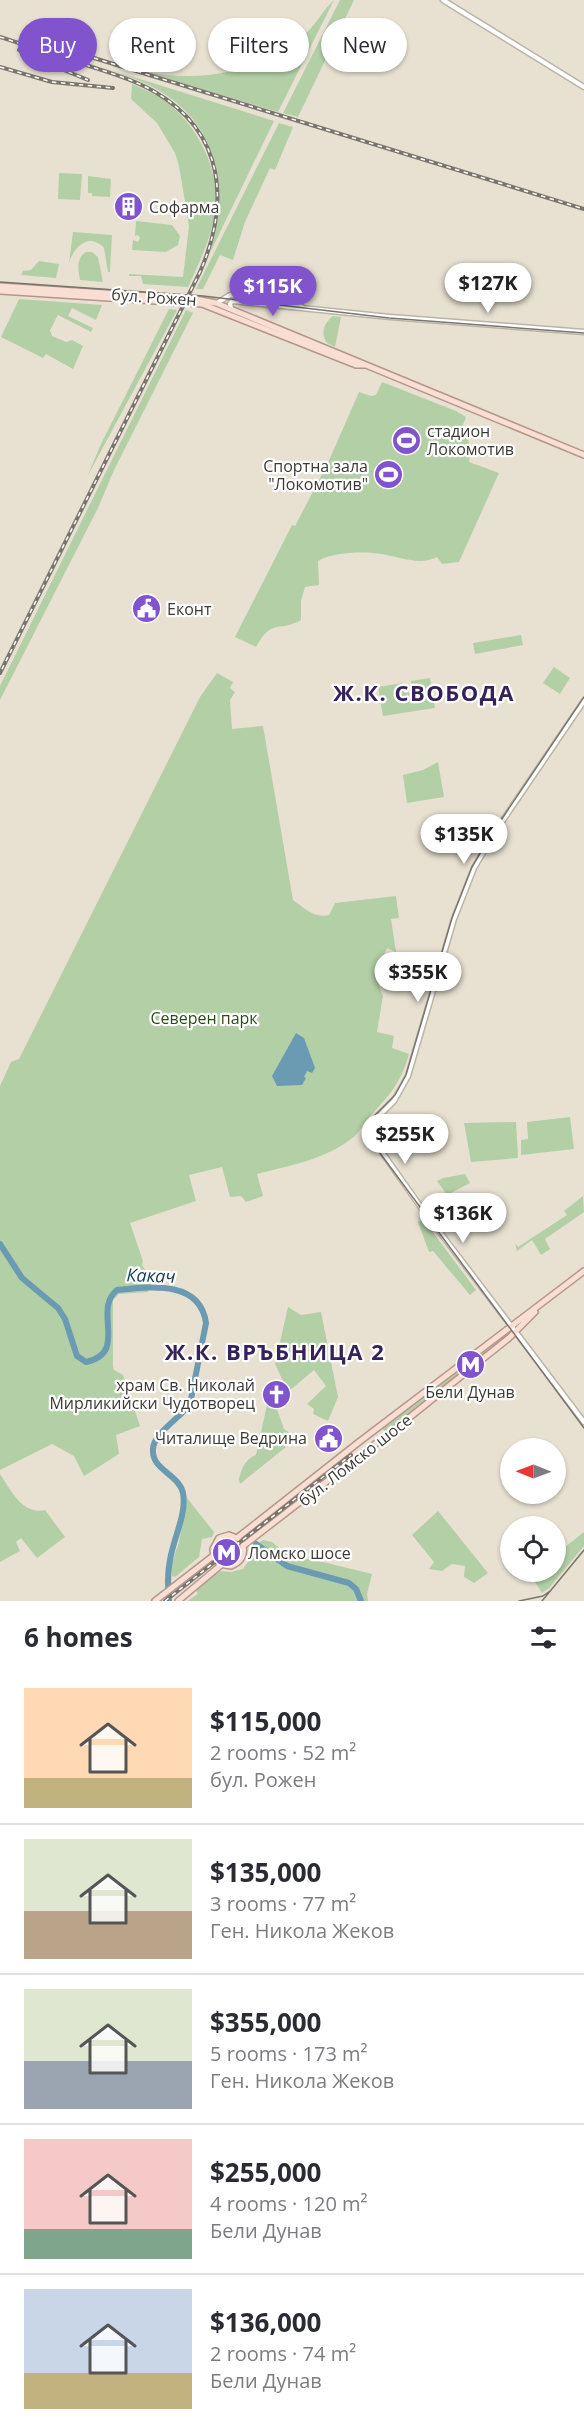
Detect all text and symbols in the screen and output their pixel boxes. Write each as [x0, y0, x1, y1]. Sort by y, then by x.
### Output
chip: Buy [18, 18, 97, 72]
chip: Rent [109, 18, 196, 72]
chip: Filters [208, 18, 309, 72]
chip: New [321, 18, 407, 72]
building icon: Софарма [112, 191, 144, 223]
place label: Софарма [149, 196, 219, 218]
pin: $127K [446, 263, 530, 314]
pin: $115K [231, 266, 315, 317]
text: $127K [458, 269, 518, 296]
text: $115K [243, 272, 303, 299]
street label: бул. Рожен [111, 283, 197, 311]
place label: стадион Локомотив [427, 420, 514, 460]
sports icon: стадион Локомотив [390, 424, 422, 456]
place label: Спортна зала "Локомотив" [263, 455, 368, 495]
sports icon: Спортна зала "Локомотив" [373, 459, 405, 491]
public building icon: Еконт [130, 593, 162, 625]
place label: Еконт [167, 598, 212, 620]
district label: Ж.К. СВОБОДА [333, 677, 515, 707]
pin: $135K [422, 814, 506, 865]
text: $135K [434, 820, 494, 847]
pin: $355K [376, 952, 460, 1003]
text: $355K [388, 958, 448, 985]
park label: Северен парк [150, 1007, 258, 1029]
pin: $255K [363, 1114, 447, 1165]
text: $255K [375, 1120, 435, 1147]
pin: $136K [421, 1193, 505, 1244]
text: $136K [433, 1199, 493, 1226]
water label: Какач [126, 1262, 176, 1288]
district label: Ж.К. ВРЪБНИЦА 2 [165, 1336, 385, 1366]
metro station icon: Бели Дунав [454, 1348, 486, 1380]
place label: храм Св. Николай Мирликийски Чудотворец [49, 1374, 255, 1414]
church icon: храм Св. Николай Мирликийски Чудотворец [260, 1378, 292, 1410]
place label: Бели Дунав [425, 1381, 515, 1403]
street label: бул. Ломско шосе [294, 1409, 416, 1511]
public building icon: Читалище Ведрина [312, 1422, 344, 1454]
place label: Читалище Ведрина [155, 1427, 307, 1449]
north arrow [500, 1438, 566, 1504]
map controls [500, 1438, 566, 1582]
button: locate [500, 1516, 566, 1582]
metro station icon: Ломско шосе [211, 1537, 243, 1569]
place label: Ломско шосе [248, 1542, 351, 1564]
text: 6 homes [24, 1619, 133, 1655]
icon: filters [527, 1621, 560, 1654]
text: $115,000 [210, 1703, 321, 1739]
icon: home [72, 1712, 144, 1784]
text: 2 rooms · 52 m² [210, 1739, 356, 1766]
text: бул. Рожен [210, 1766, 316, 1793]
text: $135,000 [210, 1854, 321, 1890]
icon: home [72, 1863, 144, 1935]
text: 3 rooms · 77 m² [210, 1890, 356, 1917]
text: Ген. Никола Жеков [210, 1917, 394, 1944]
text: $355,000 [210, 2004, 321, 2040]
icon: home [72, 2013, 144, 2085]
text: 5 rooms · 173 m² [210, 2040, 368, 2067]
text: Ген. Никола Жеков [210, 2067, 394, 2094]
text: $255,000 [210, 2154, 321, 2190]
icon: home [72, 2163, 144, 2235]
text: 4 rooms · 120 m² [210, 2190, 368, 2217]
text: Бели Дунав [210, 2217, 322, 2244]
text: $136,000 [210, 2304, 321, 2340]
icon: home [72, 2313, 144, 2385]
text: 2 rooms · 74 m² [210, 2340, 356, 2367]
text: Бели Дунав [210, 2367, 322, 2394]

